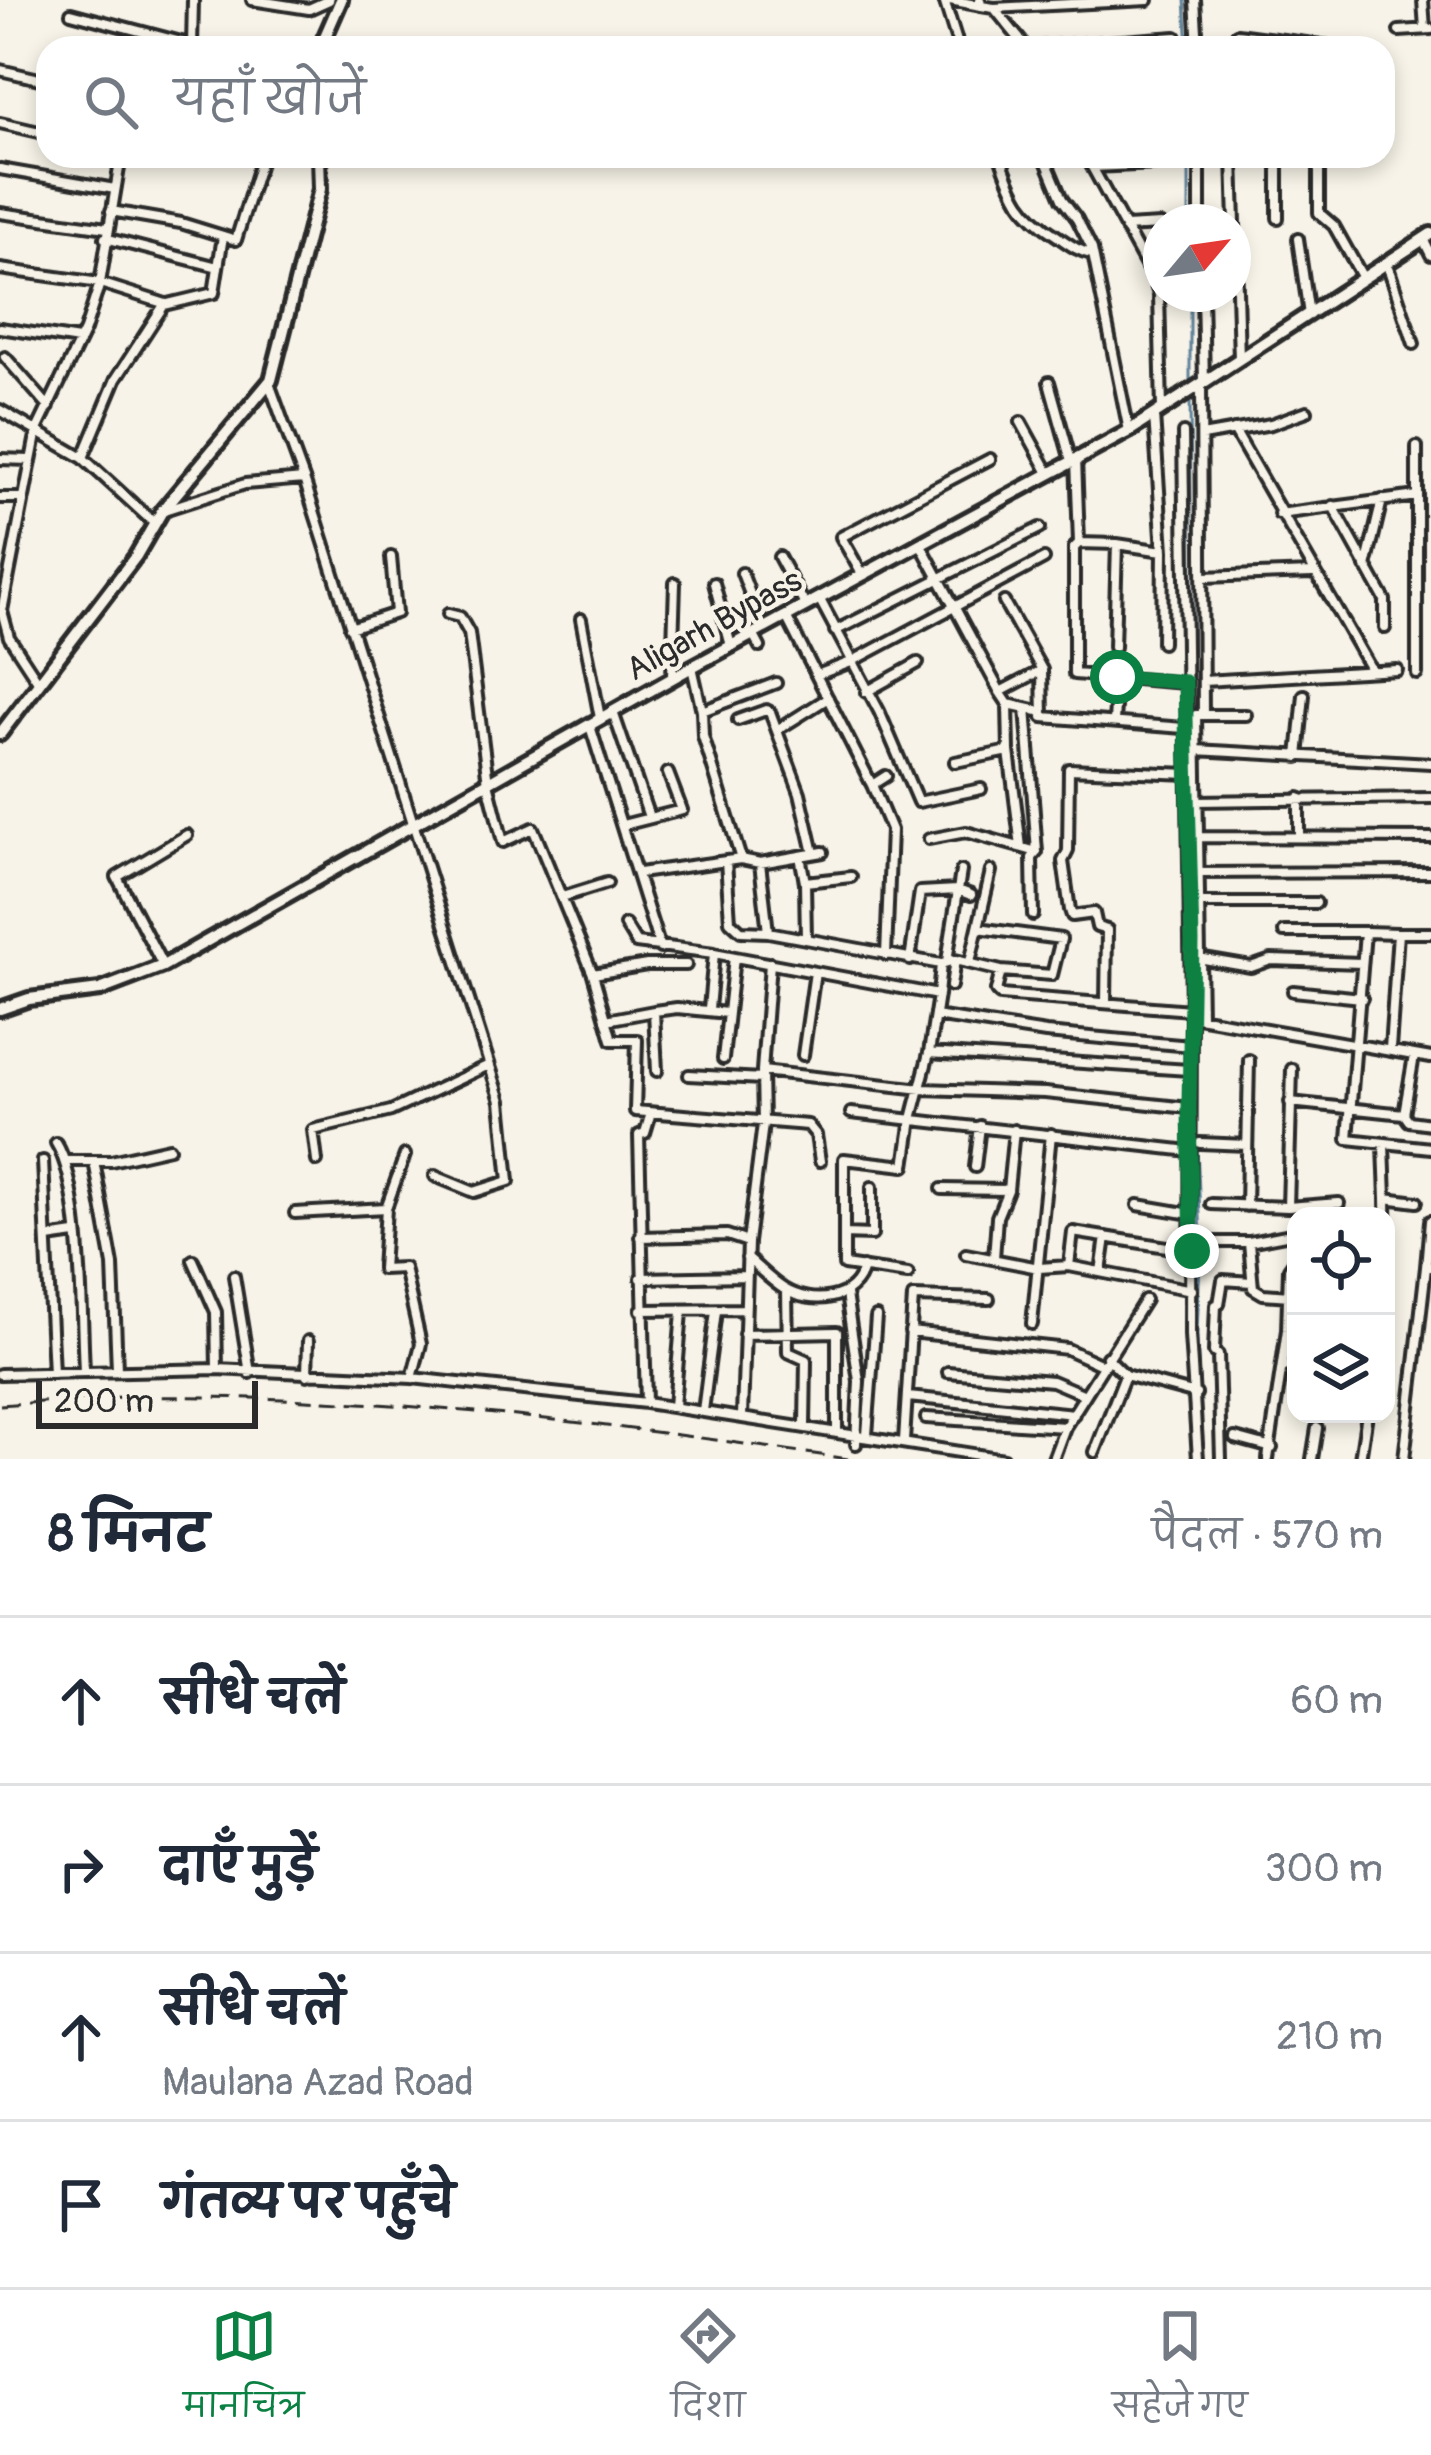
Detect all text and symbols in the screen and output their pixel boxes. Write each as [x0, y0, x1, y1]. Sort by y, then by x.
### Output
search box [36, 36, 1395, 168]
icon: search [78, 69, 144, 135]
text: यहाँ खोजें [174, 72, 366, 128]
north arrow [1143, 204, 1251, 312]
street label: Aligarh Bypass [619, 560, 809, 690]
route start [1090, 650, 1144, 704]
map controls [1287, 1207, 1395, 1423]
button: locate [1287, 1207, 1395, 1315]
route end [1165, 1224, 1219, 1278]
button: layers [1287, 1315, 1395, 1423]
scale bar [36, 1375, 258, 1428]
text: 200 m [54, 1381, 154, 1422]
text: 8 मिनट [48, 1503, 209, 1567]
text: पैदल · 570 m [1152, 1511, 1383, 1560]
icon: ahead [48, 1668, 114, 1734]
text: सीधे चलें [162, 1671, 344, 1727]
text: 60 m [1291, 1676, 1383, 1725]
icon: right [48, 1836, 114, 1902]
text: दाएँ मुड़ें [162, 1839, 317, 1895]
text: 300 m [1265, 1844, 1383, 1893]
text: सीधे चलें [162, 1982, 344, 2038]
icon: ahead [48, 2004, 114, 2070]
text: 210 m [1276, 2012, 1383, 2061]
text: Maulana Azad Road [162, 2058, 474, 2107]
icon: arrive [48, 2172, 114, 2238]
text: गंतव्य पर पहुँचे [162, 2175, 455, 2231]
tab: मानचित्र [183, 2303, 304, 2442]
tab: दिशा [671, 2303, 746, 2442]
tab: सहेजे गए [1112, 2303, 1248, 2442]

